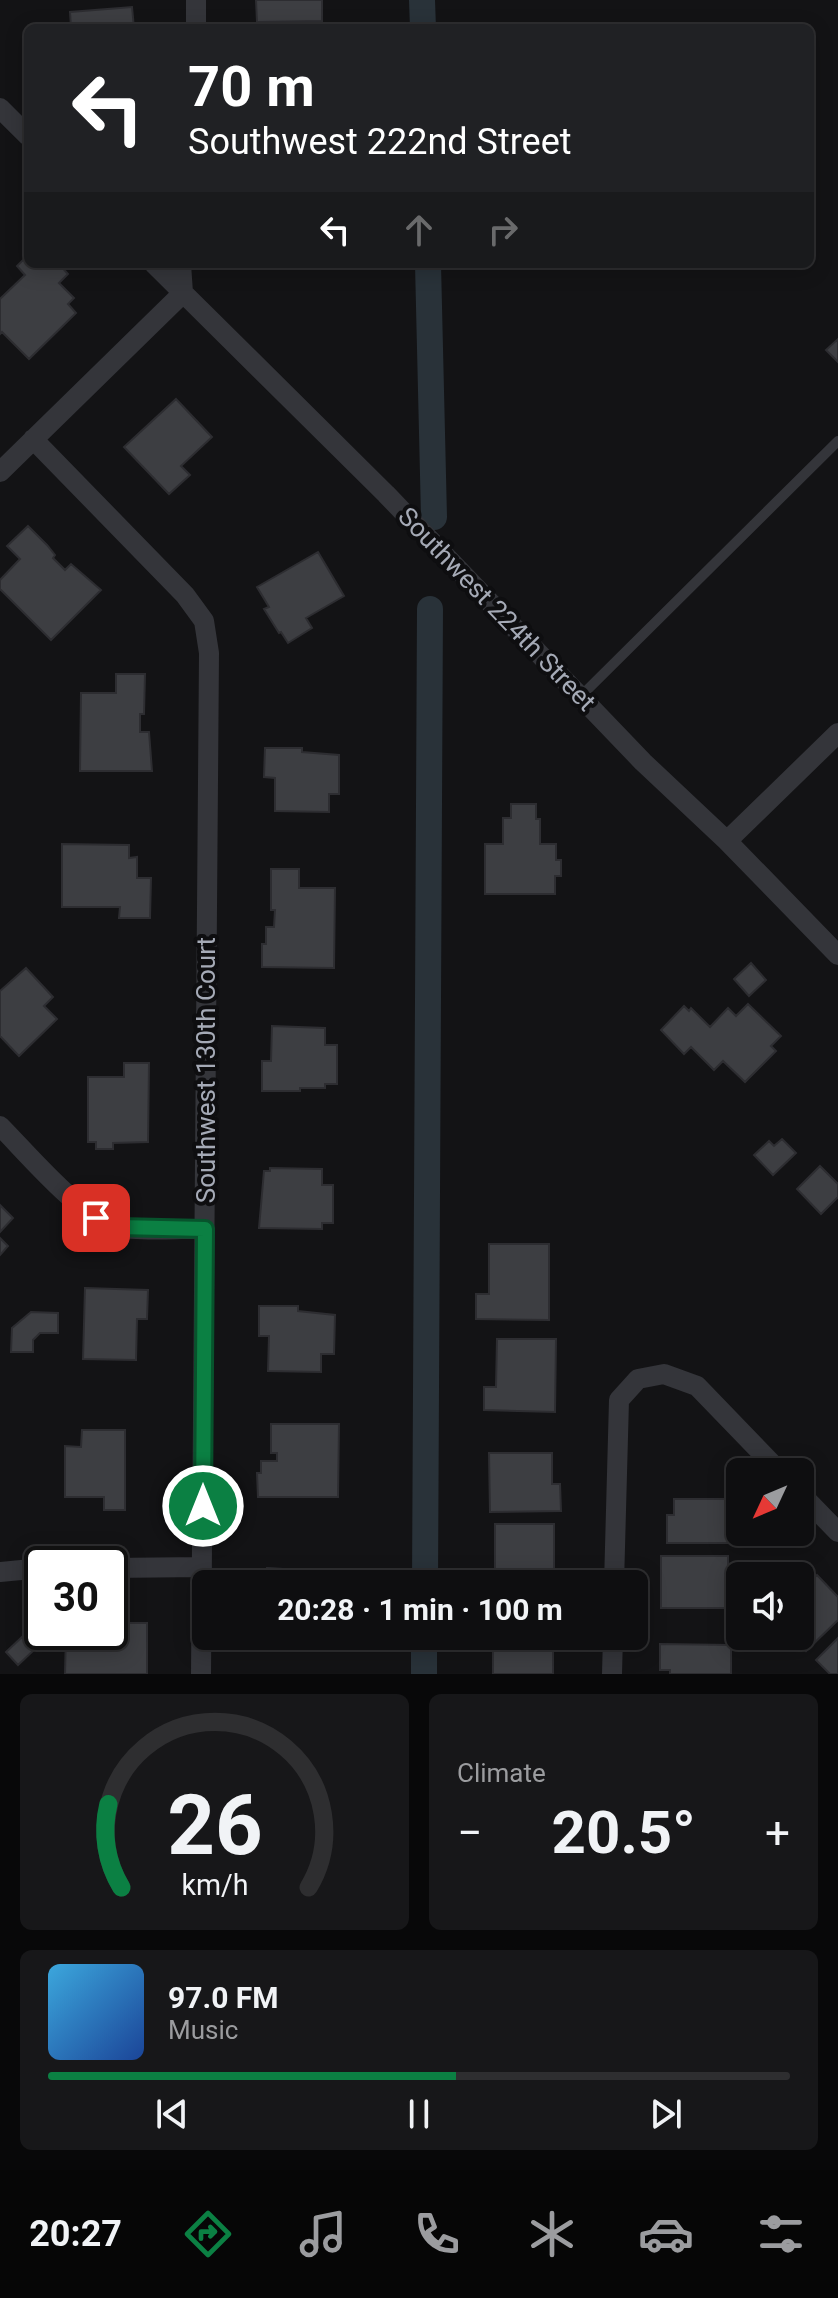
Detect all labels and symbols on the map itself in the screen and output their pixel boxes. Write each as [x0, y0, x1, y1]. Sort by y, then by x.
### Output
street label: Southwest 224th Street [392, 501, 602, 717]
street label: Southwest 130th Court [191, 937, 221, 1203]
pin [62, 1184, 130, 1252]
north arrow [726, 1458, 814, 1546]
position arrow [161, 1464, 245, 1548]
speed limit sign: 30 [24, 1546, 128, 1650]

